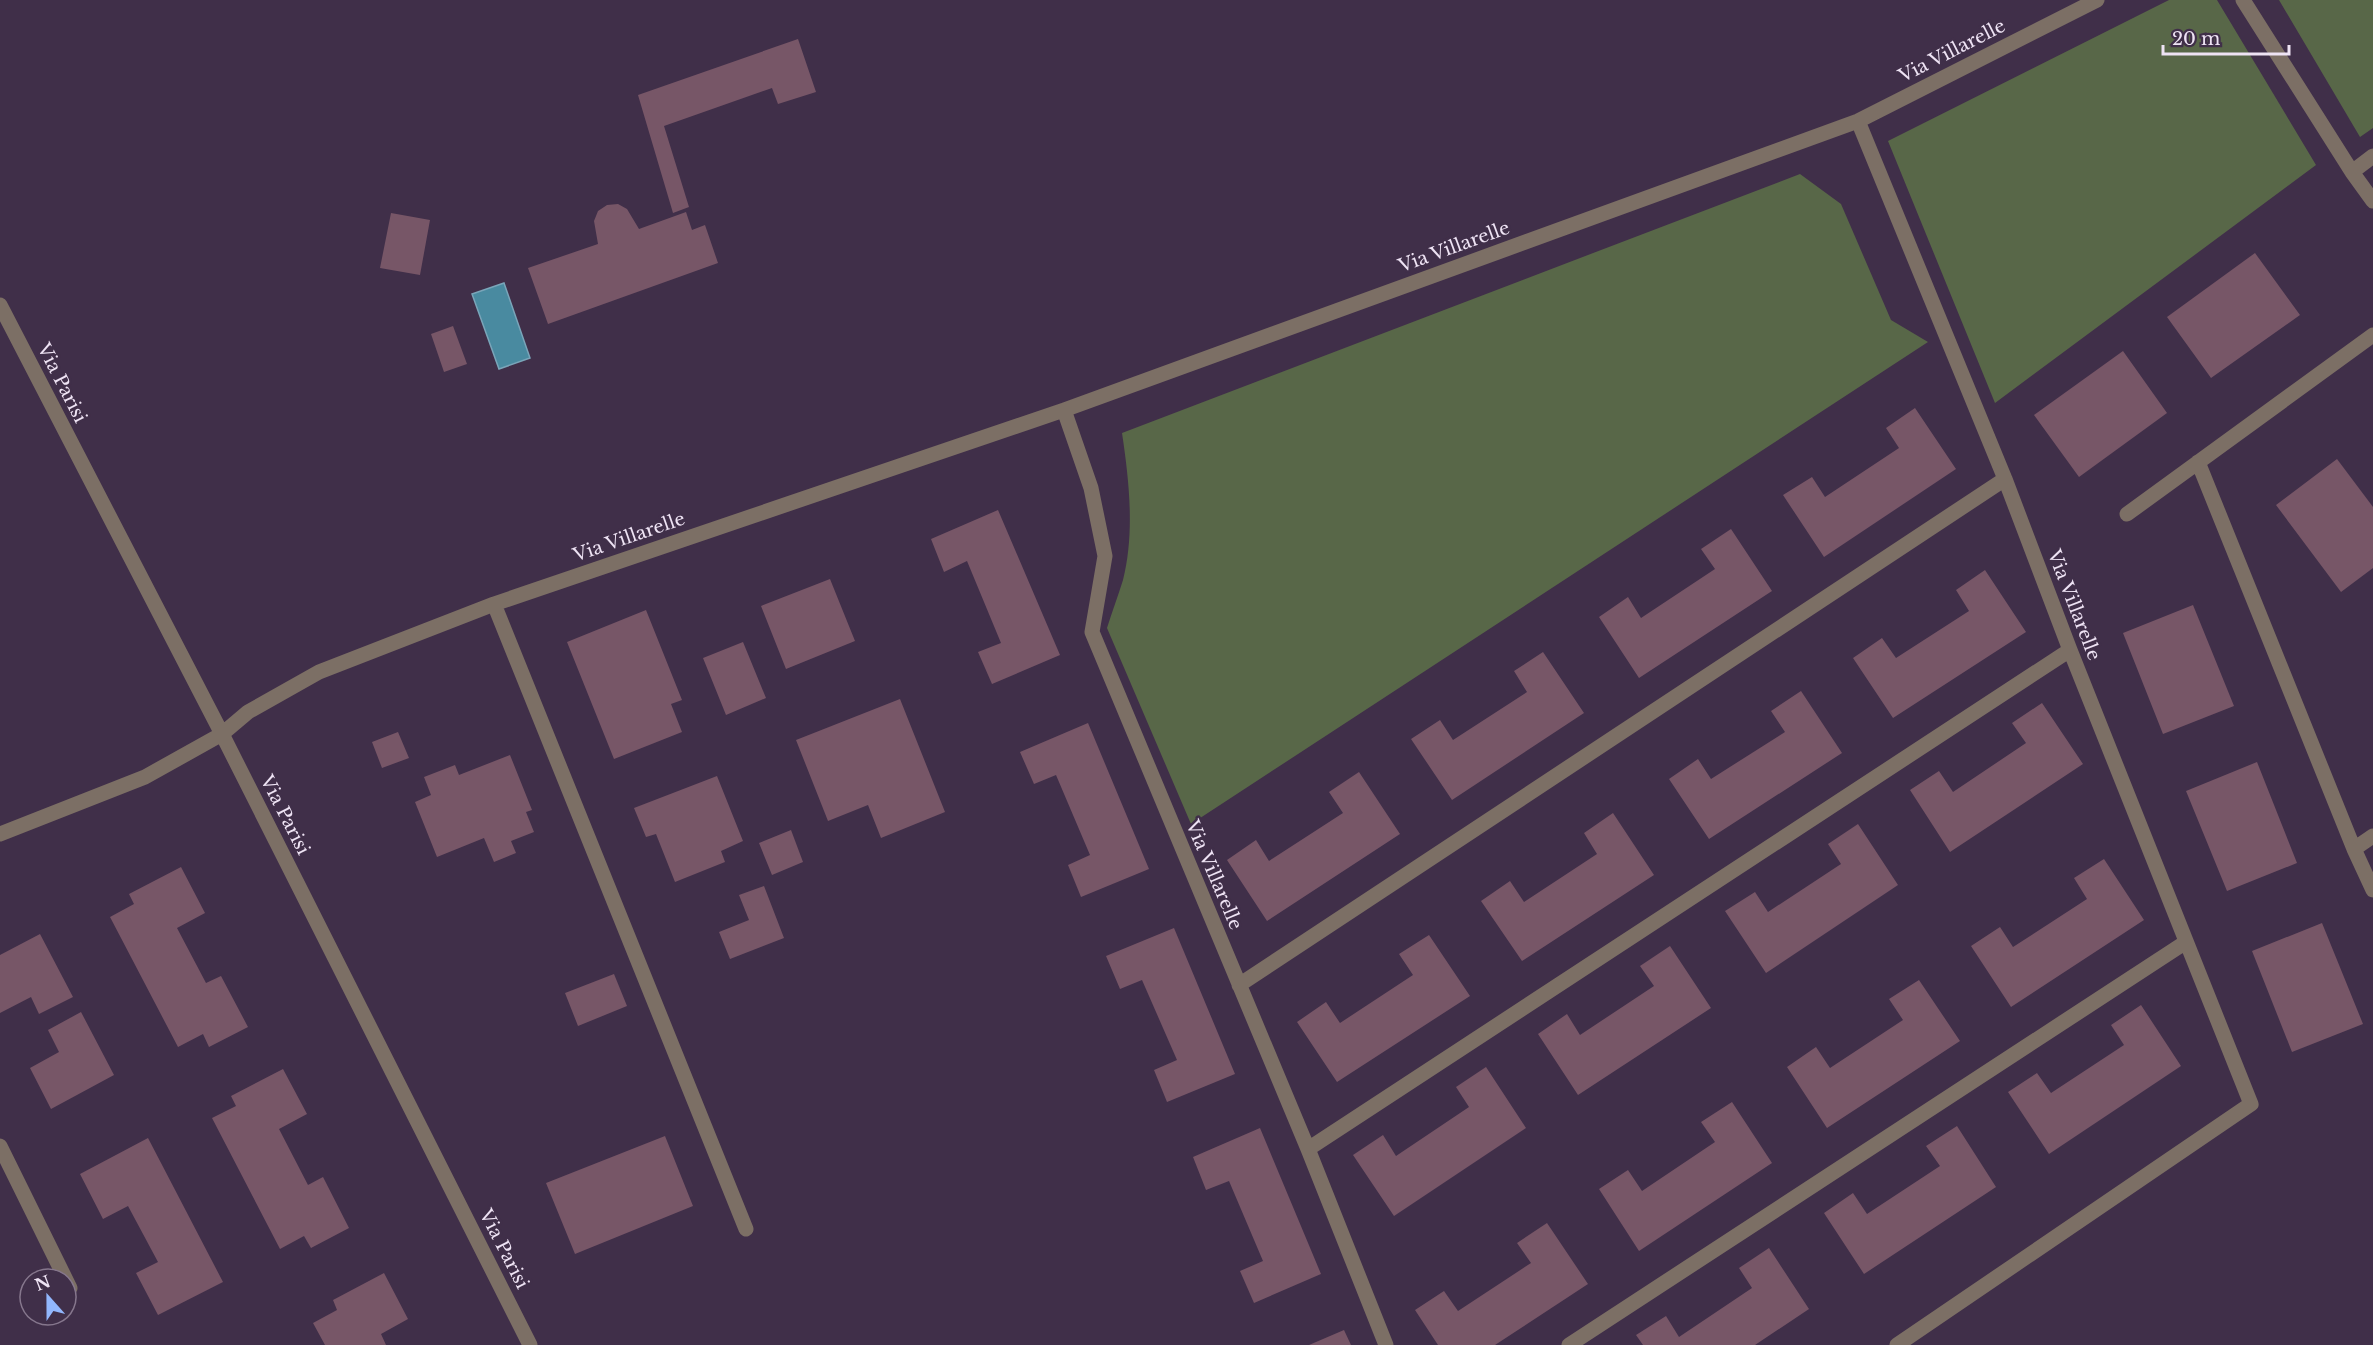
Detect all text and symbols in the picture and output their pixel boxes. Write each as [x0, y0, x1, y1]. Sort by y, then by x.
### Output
street label: Via Villarelle [1894, 15, 2009, 88]
scale bar [2163, 18, 2289, 56]
text: 20 m [2172, 28, 2220, 50]
street label: Via Villarelle [1394, 217, 1513, 278]
street label: Via Parisi [32, 339, 91, 426]
street label: Via Villarelle [569, 508, 688, 567]
street label: Via Villarelle [2042, 546, 2105, 663]
street label: Via Parisi [255, 771, 314, 858]
street label: Via Villarelle [1181, 816, 1247, 933]
street label: Via Parisi [474, 1205, 533, 1292]
north arrow [18, 1267, 78, 1327]
text: N [32, 1271, 53, 1295]

